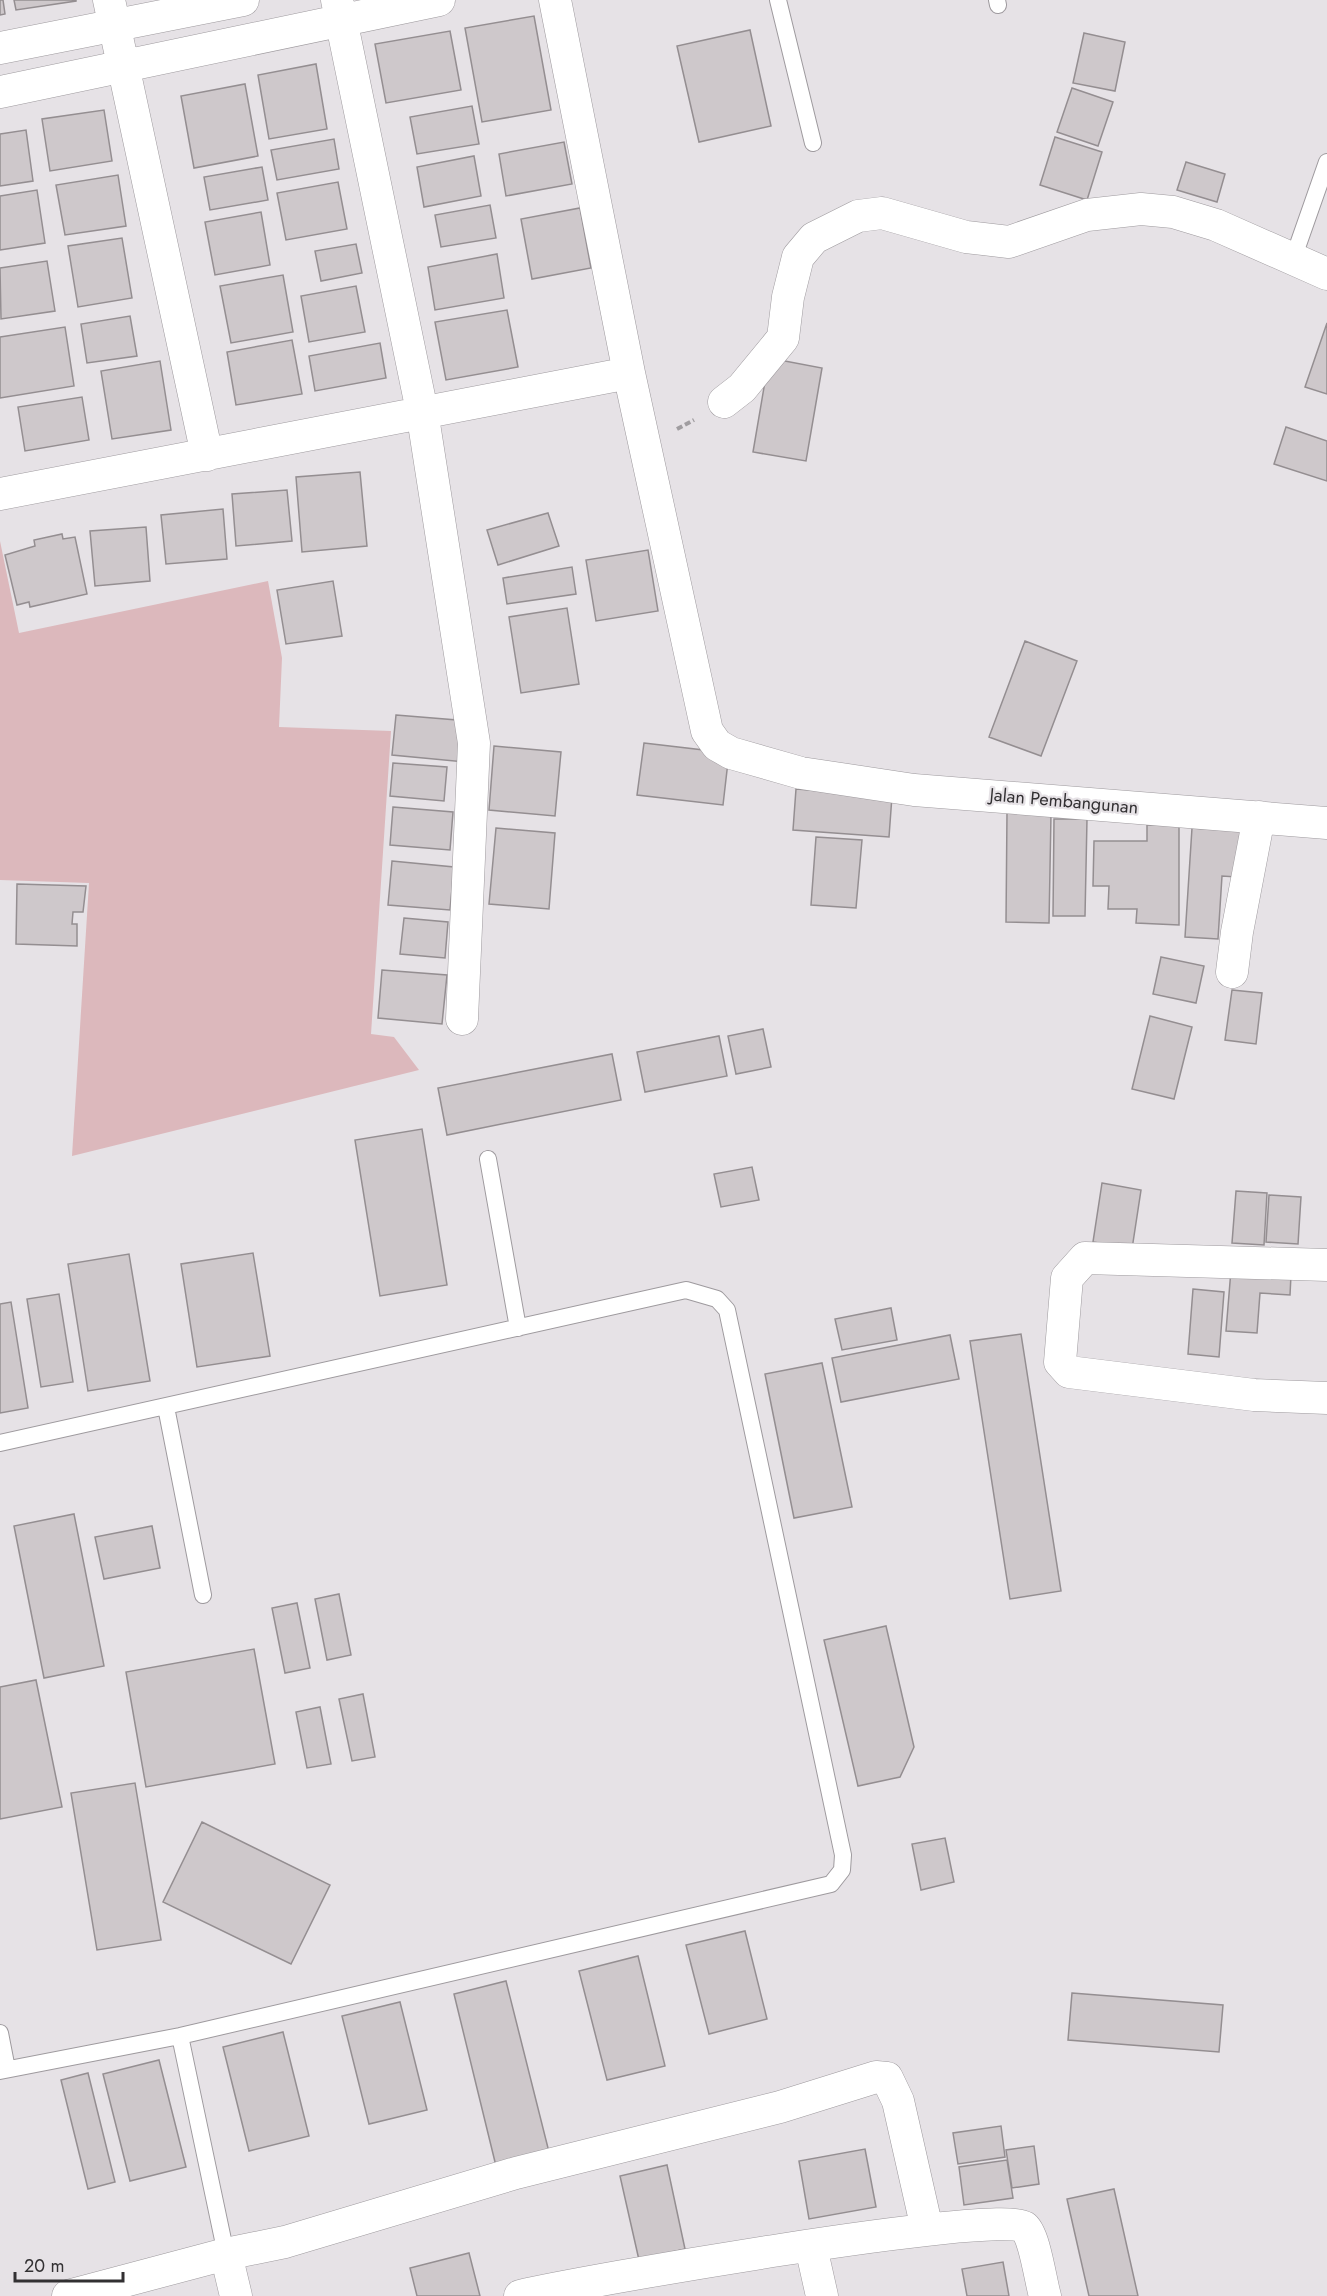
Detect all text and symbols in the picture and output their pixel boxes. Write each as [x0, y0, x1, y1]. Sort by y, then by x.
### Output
street label: Jalan Pembangunan [987, 781, 1139, 820]
scale bar [15, 2245, 123, 2283]
text: 20 m [24, 2253, 64, 2279]

